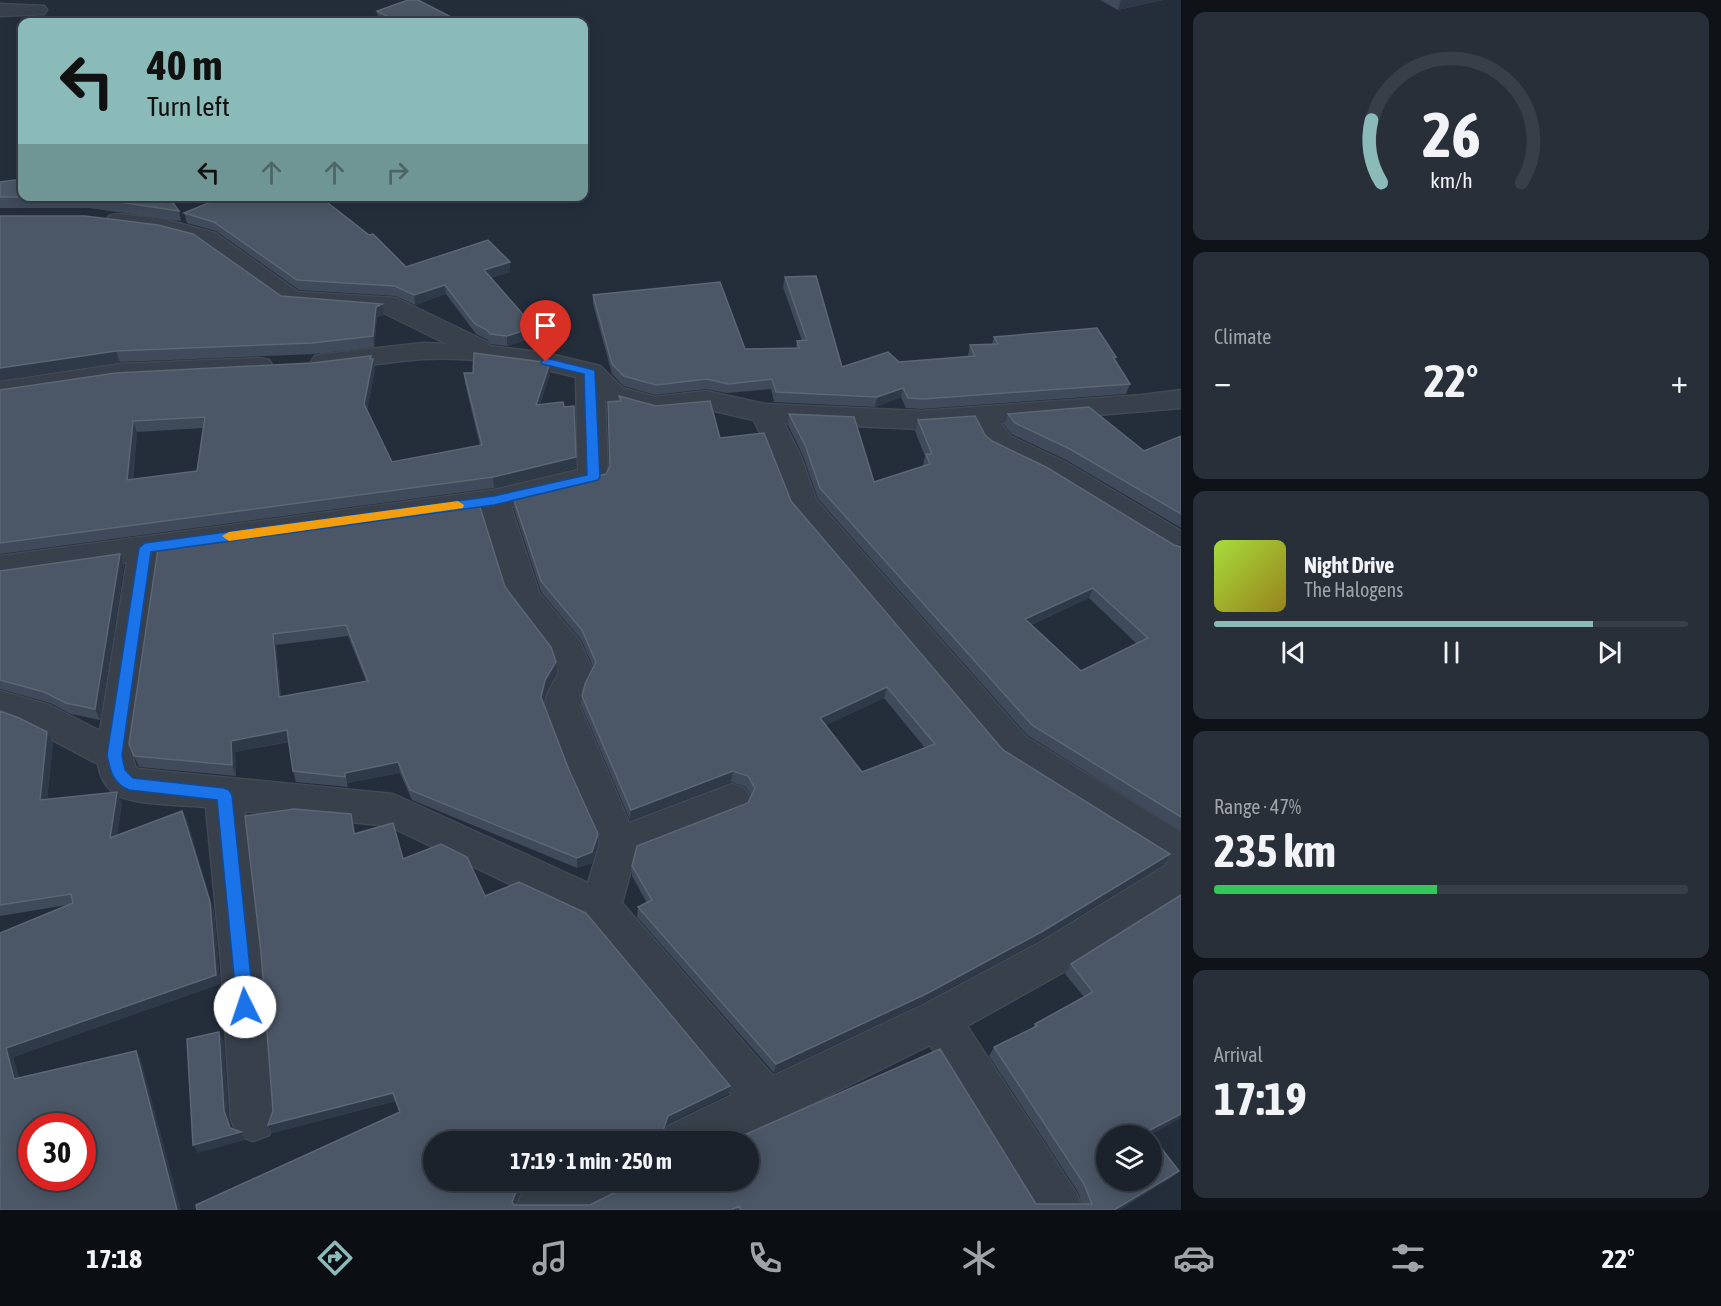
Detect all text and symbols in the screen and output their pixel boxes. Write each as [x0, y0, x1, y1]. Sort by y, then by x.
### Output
text: 40 m [147, 41, 222, 89]
icon: left [48, 42, 126, 120]
text: Turn left [147, 91, 230, 122]
text: 26 [1422, 99, 1480, 170]
icon: left [192, 156, 225, 189]
icon: ahead [255, 156, 288, 189]
icon: ahead [318, 156, 351, 189]
icon: right [381, 156, 414, 189]
text: km/h [1430, 168, 1472, 193]
pin [520, 300, 571, 362]
icon: arrive [529, 309, 562, 342]
text: Climate [1214, 325, 1271, 348]
text: 22° [1424, 355, 1478, 407]
text: − [1214, 362, 1231, 400]
text: + [1671, 362, 1688, 400]
text: Night Drive [1304, 552, 1394, 578]
text: The Halogens [1304, 578, 1403, 601]
icon: previous [1277, 636, 1310, 669]
icon: pause [1435, 636, 1468, 669]
icon: next [1593, 636, 1626, 669]
text: Range · 47% [1214, 795, 1301, 818]
text: 235 km [1214, 825, 1336, 877]
position arrow [213, 975, 277, 1039]
text: Arrival [1214, 1043, 1263, 1066]
text: 17:19 [1214, 1073, 1307, 1125]
speed limit sign: 30 [18, 1113, 96, 1191]
map controls [1096, 1125, 1162, 1191]
button: layers [1096, 1125, 1162, 1191]
text: 17:19 · 1 min · 250 m [510, 1148, 672, 1174]
icon: directions [314, 1237, 356, 1279]
icon: music [529, 1237, 571, 1279]
icon: phone [744, 1237, 786, 1279]
icon: climate [958, 1237, 1000, 1279]
icon: car [1173, 1237, 1215, 1279]
icon: filters [1387, 1237, 1429, 1279]
text: 17:18 [86, 1243, 142, 1274]
text: 22° [1602, 1243, 1635, 1274]

